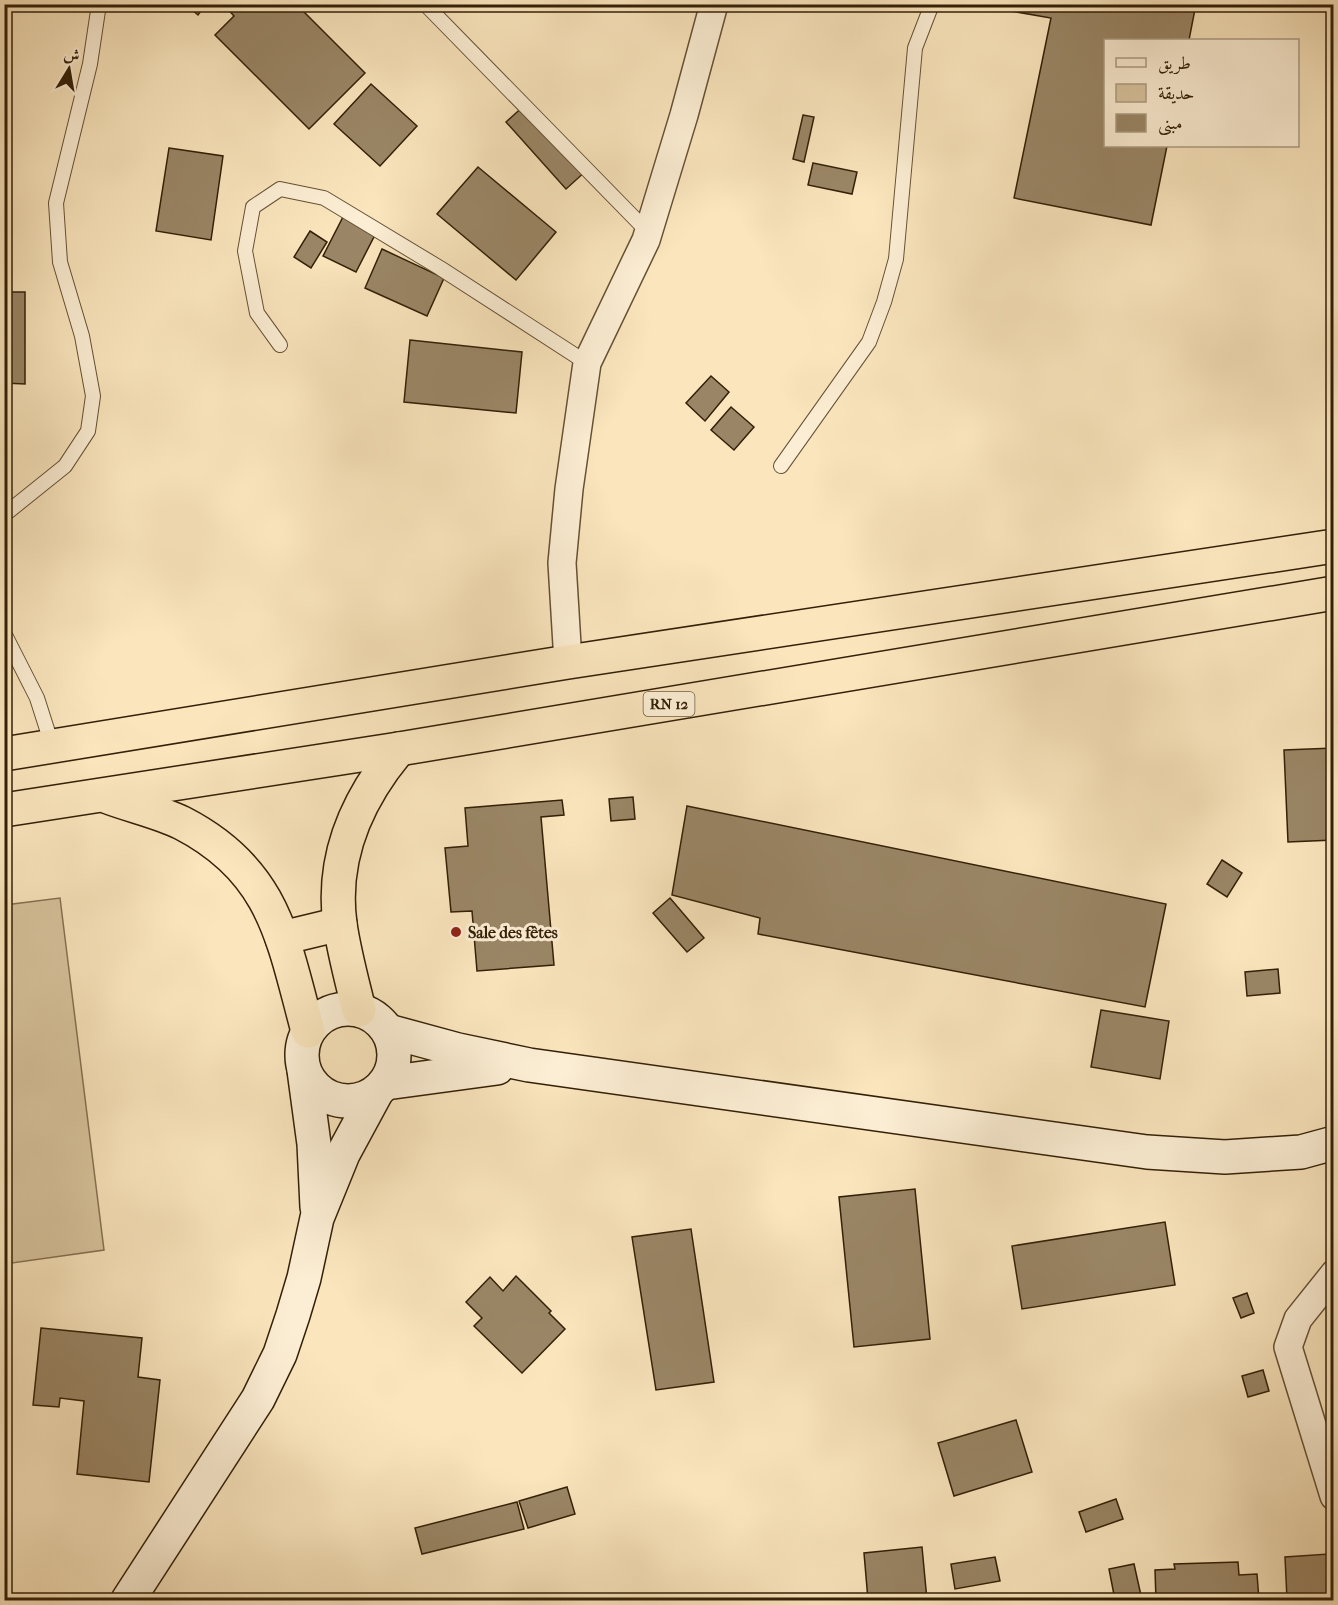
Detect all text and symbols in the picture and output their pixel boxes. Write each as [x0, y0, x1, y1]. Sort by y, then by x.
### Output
north arrow [39, 39, 99, 99]
legend [1104, 39, 1299, 147]
text: ش [62, 44, 81, 66]
text: طريق [1158, 53, 1191, 75]
text: حديقة [1158, 83, 1194, 104]
text: مبنى [1158, 113, 1183, 136]
road number: RN 12 [644, 692, 694, 716]
place label: Sale des fêtes [468, 923, 558, 942]
marker: Sale des fêtes [449, 925, 463, 939]

